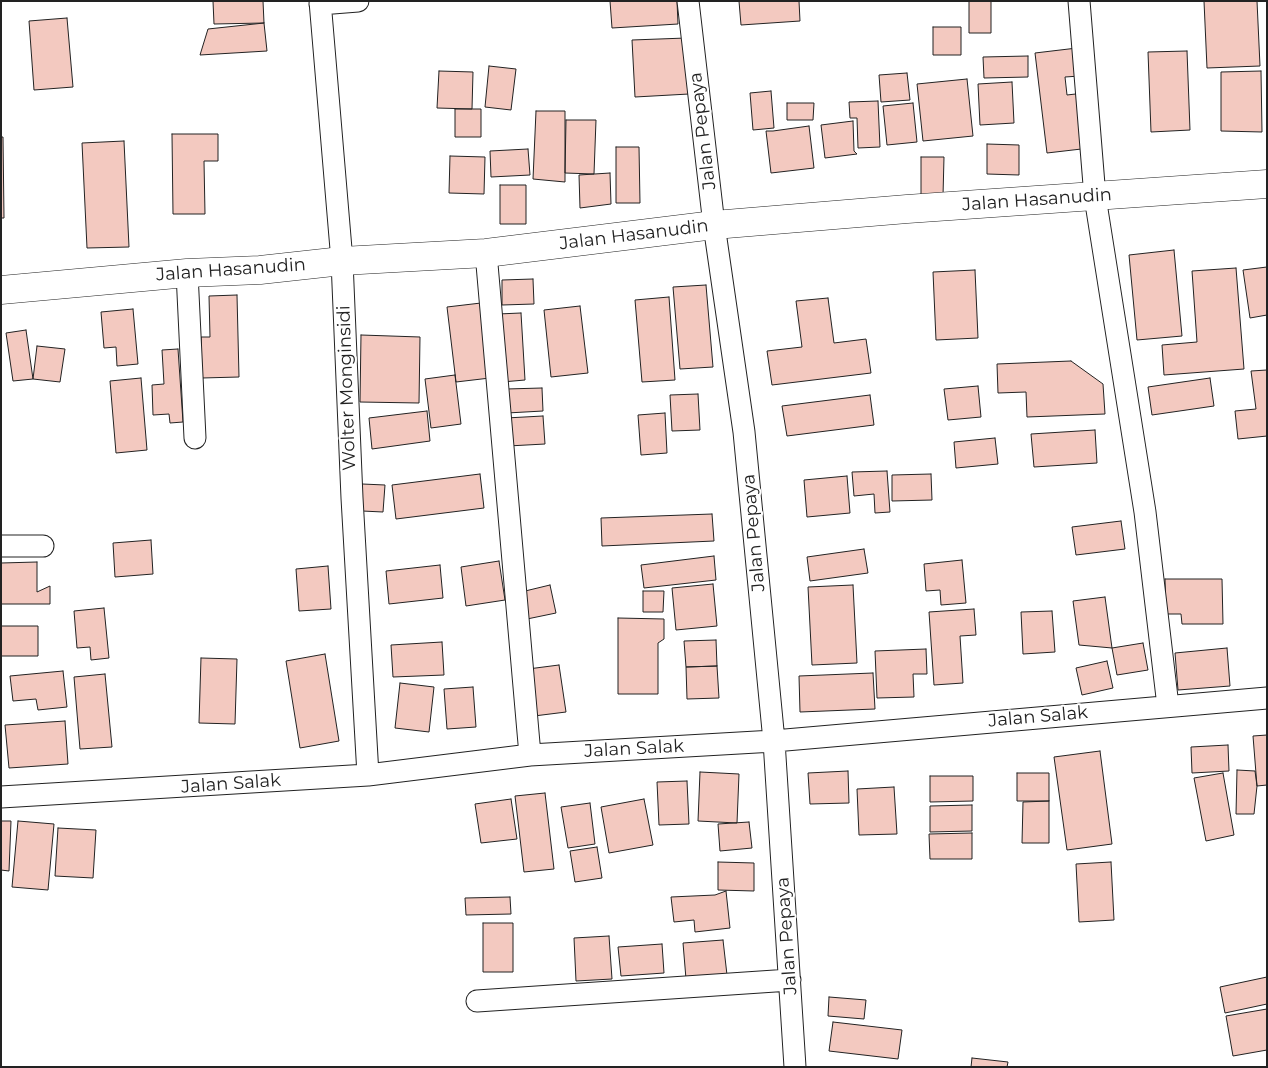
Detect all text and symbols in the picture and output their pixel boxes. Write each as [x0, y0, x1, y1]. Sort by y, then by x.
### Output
street label: Jalan Pepaya [685, 71, 721, 191]
street label: Jalan Hasanudin [961, 184, 1113, 216]
street label: Jalan Hasanudin [558, 215, 710, 255]
street label: Jalan Hasanudin [155, 254, 307, 286]
street label: Wolter Monginsidi [333, 305, 361, 471]
street label: Jalan Pepaya [738, 473, 770, 593]
street label: Jalan Salak [987, 702, 1089, 732]
street label: Jalan Salak [584, 736, 684, 762]
street label: Jalan Salak [180, 770, 282, 798]
street label: Jalan Pepaya [772, 876, 802, 996]

